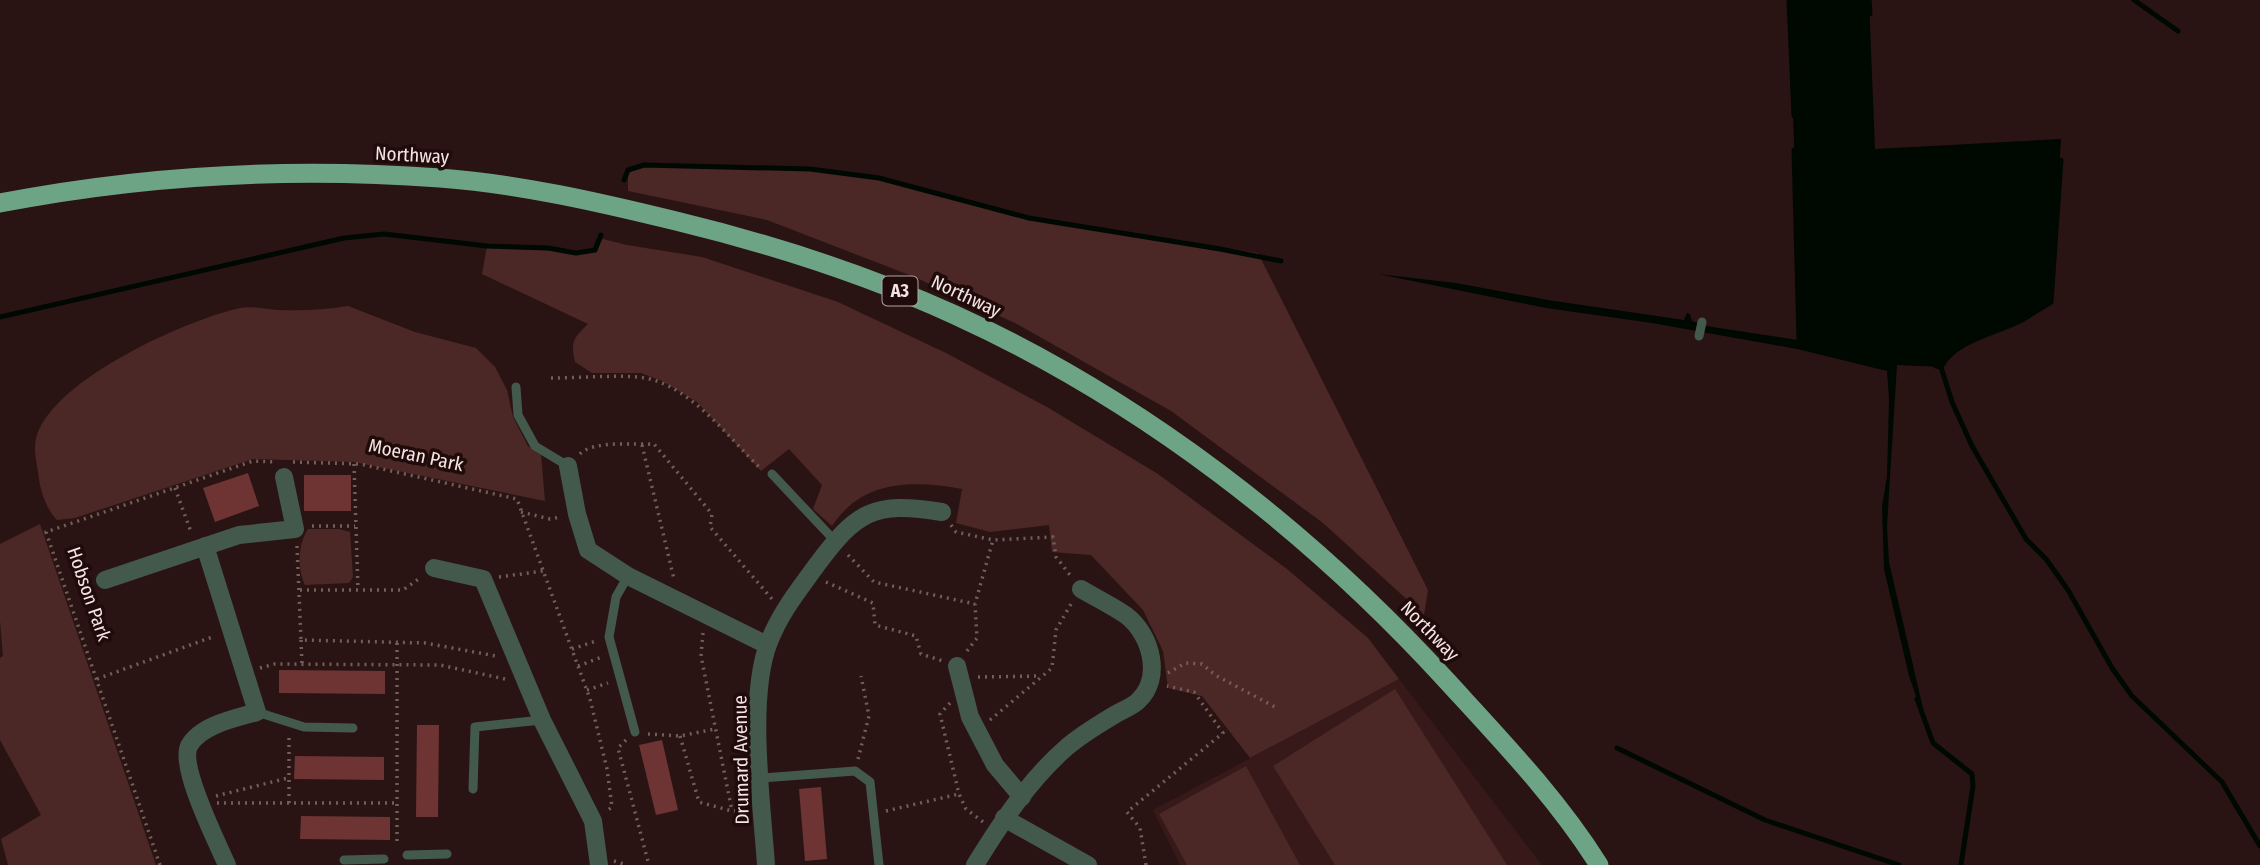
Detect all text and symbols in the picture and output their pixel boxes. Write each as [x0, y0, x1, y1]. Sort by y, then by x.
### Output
street label: Northway [374, 142, 450, 168]
street label: Northway [928, 270, 1005, 322]
road number: A3 [883, 276, 918, 306]
street label: Moeran Park [366, 434, 466, 476]
street label: Hobson Park [62, 544, 116, 644]
street label: Northway [1396, 596, 1464, 666]
street label: Drumard Avenue [728, 695, 754, 825]

